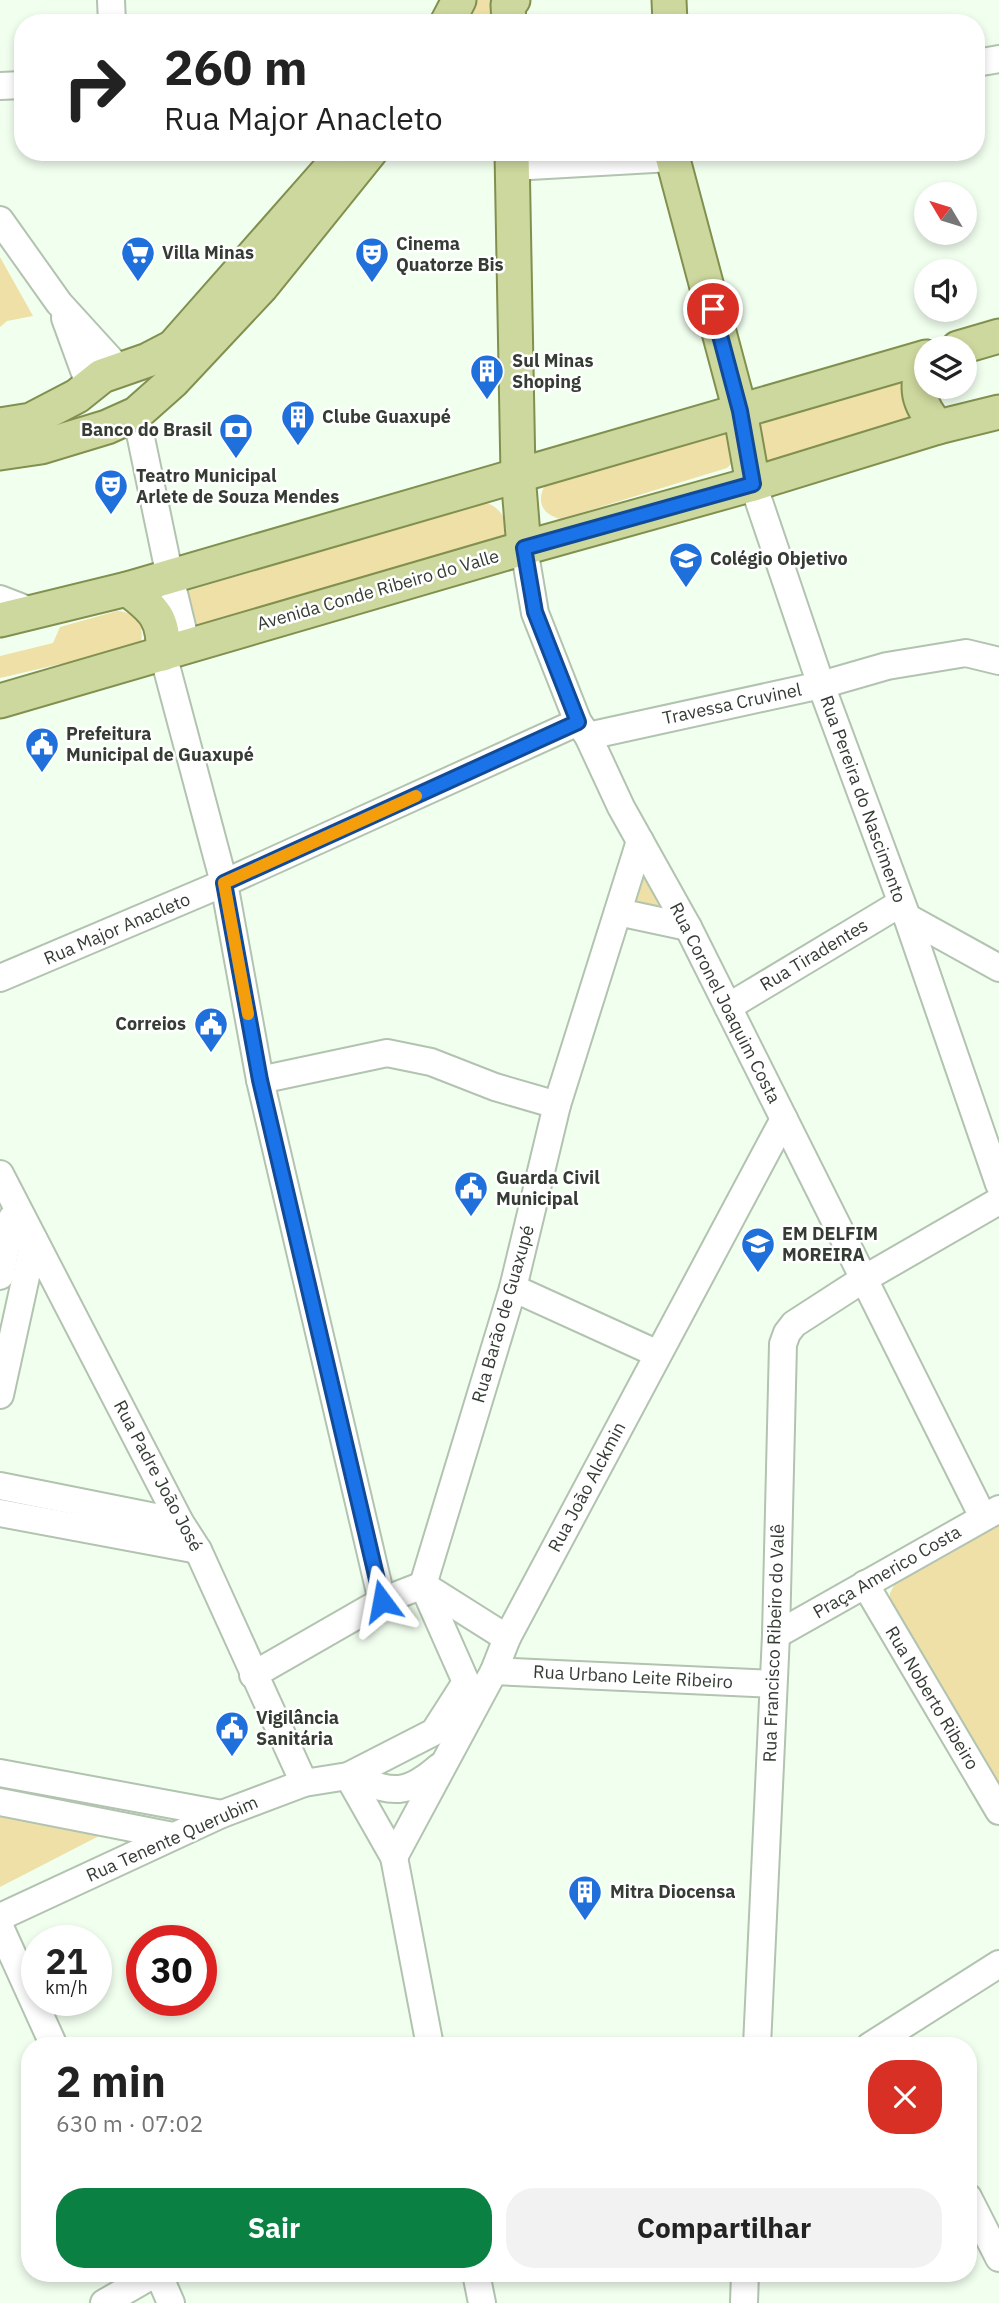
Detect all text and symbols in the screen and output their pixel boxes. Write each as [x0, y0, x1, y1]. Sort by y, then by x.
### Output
text: 260 m [164, 35, 308, 98]
icon: right [49, 42, 140, 133]
text: Rua Major Anacleto [164, 97, 443, 139]
north arrow [914, 182, 976, 245]
map controls [914, 182, 977, 399]
place label: Cinema Quatorze Bis [396, 232, 504, 276]
supermarket icon: Villa Minas [119, 234, 157, 283]
theatre icon: Cinema Quatorze Bis [353, 235, 391, 284]
place label: Villa Minas [162, 241, 254, 264]
button: sound [914, 259, 977, 322]
pin [683, 279, 743, 339]
icon: arrive [694, 290, 732, 328]
button: layers [914, 336, 977, 399]
place label: Sul Minas Shoping [512, 349, 594, 393]
building icon: Sul Minas Shoping [468, 352, 506, 401]
building icon: Clube Guaxupé [279, 398, 317, 447]
place label: Clube Guaxupé [322, 405, 451, 428]
bank icon: Banco do Brasil [217, 411, 255, 460]
place label: Banco do Brasil [81, 418, 213, 441]
place label: Teatro Municipal Arlete de Souza Mendes [136, 464, 339, 508]
theatre icon: Teatro Municipal Arlete de Souza Mendes [92, 467, 130, 516]
school or university icon: Colégio Objetivo [667, 540, 705, 589]
street label: Avenida Conde Ribeiro do Valle [254, 544, 502, 635]
place label: Colégio Objetivo [710, 547, 848, 570]
street label: Travessa Cruvinel [660, 678, 804, 729]
street label: Rua Pereira do Nascimento [815, 692, 912, 906]
place label: Prefeitura Municipal de Guaxupé [66, 722, 254, 766]
public building icon: Prefeitura Municipal de Guaxupé [23, 725, 61, 774]
street label: Rua Major Anacleto [40, 887, 193, 970]
street label: Rua Coronel Joaquim Costa [665, 898, 786, 1107]
street label: Rua Tiradentes [756, 913, 872, 996]
public building icon: Correios [192, 1005, 230, 1054]
place label: Correios [115, 1012, 186, 1035]
place label: Guarda Civil Municipal [496, 1166, 600, 1210]
public building icon: Guarda Civil Municipal [452, 1169, 490, 1218]
street label: Rua Barão de Guaxupé [466, 1222, 539, 1405]
place label: EM DELFIM MOREIRA [782, 1222, 878, 1266]
school or university icon: EM DELFIM MOREIRA [739, 1225, 777, 1274]
street label: Rua Padre João José [109, 1396, 208, 1555]
street label: Rua João Alckmin [543, 1418, 631, 1556]
street label: Praça Americo Costa [809, 1520, 965, 1623]
street label: Rua Francisco Ribeiro do Valê [758, 1523, 789, 1763]
position arrow [345, 1564, 419, 1638]
street label: Rua Noberto Ribeiro [880, 1622, 984, 1774]
street label: Rua Urbano Leite Ribeiro [533, 1660, 734, 1693]
place label: Vigilância Sanitária [256, 1706, 339, 1750]
public building icon: Vigilância Sanitária [213, 1709, 251, 1758]
street label: Rua Tenente Querubim [82, 1790, 261, 1887]
building icon: Mitra Diocensa [566, 1873, 604, 1922]
place label: Mitra Diocensa [610, 1880, 736, 1903]
speed limit sign: 30 [126, 1925, 217, 2016]
text: 21 [45, 1938, 88, 1984]
text: km/h [45, 1976, 88, 1999]
text: 2 min [56, 2054, 166, 2109]
button: close [868, 2060, 942, 2134]
text: 630 m · 07:02 [56, 2108, 203, 2138]
button: Sair [56, 2188, 492, 2268]
button: Compartilhar [506, 2188, 942, 2268]

